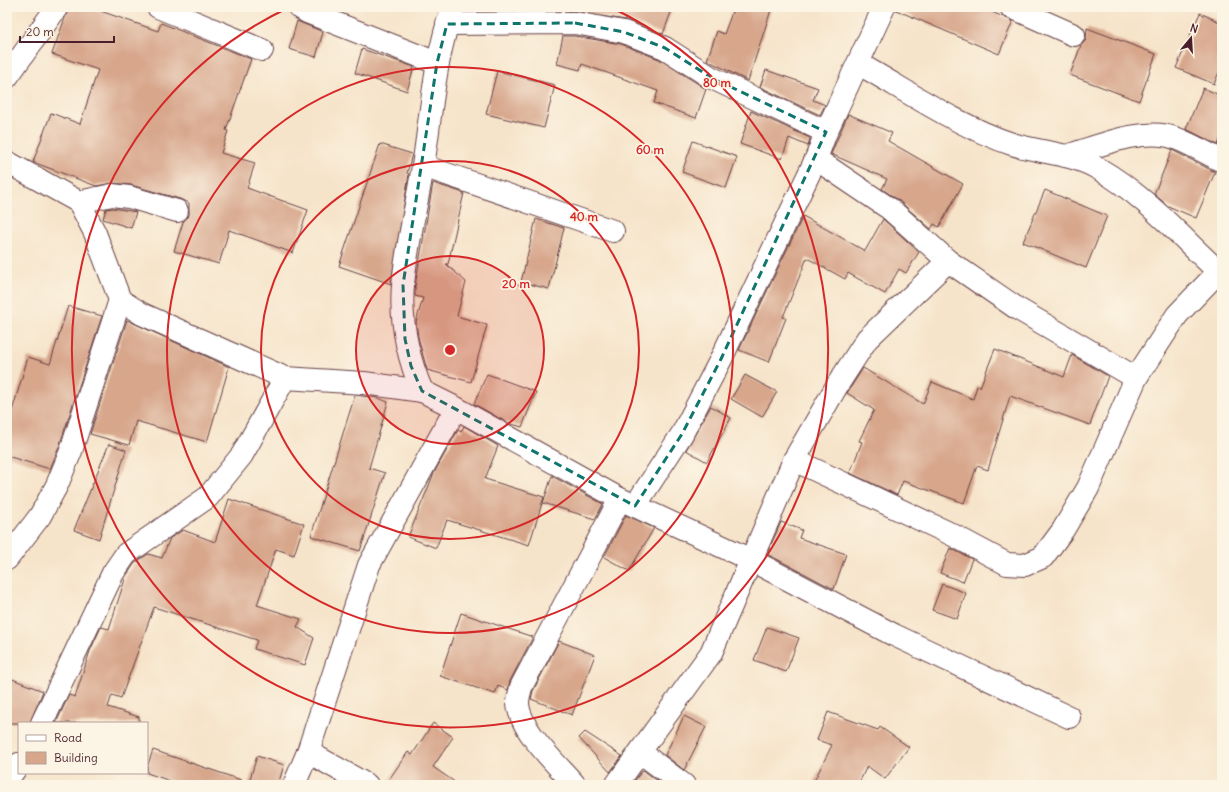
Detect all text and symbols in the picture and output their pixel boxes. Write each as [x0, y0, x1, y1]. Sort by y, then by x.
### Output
scale bar [20, 18, 114, 44]
north arrow [1171, 18, 1211, 58]
text: N [1188, 21, 1200, 36]
text: 20 m [26, 24, 54, 39]
text: 80 m [703, 75, 732, 90]
text: 60 m [636, 142, 665, 157]
text: 40 m [570, 209, 599, 224]
text: 20 m [502, 276, 530, 291]
centre of rings [443, 343, 457, 357]
legend [18, 722, 148, 774]
text: Road [54, 730, 82, 745]
text: Building [54, 750, 98, 765]

